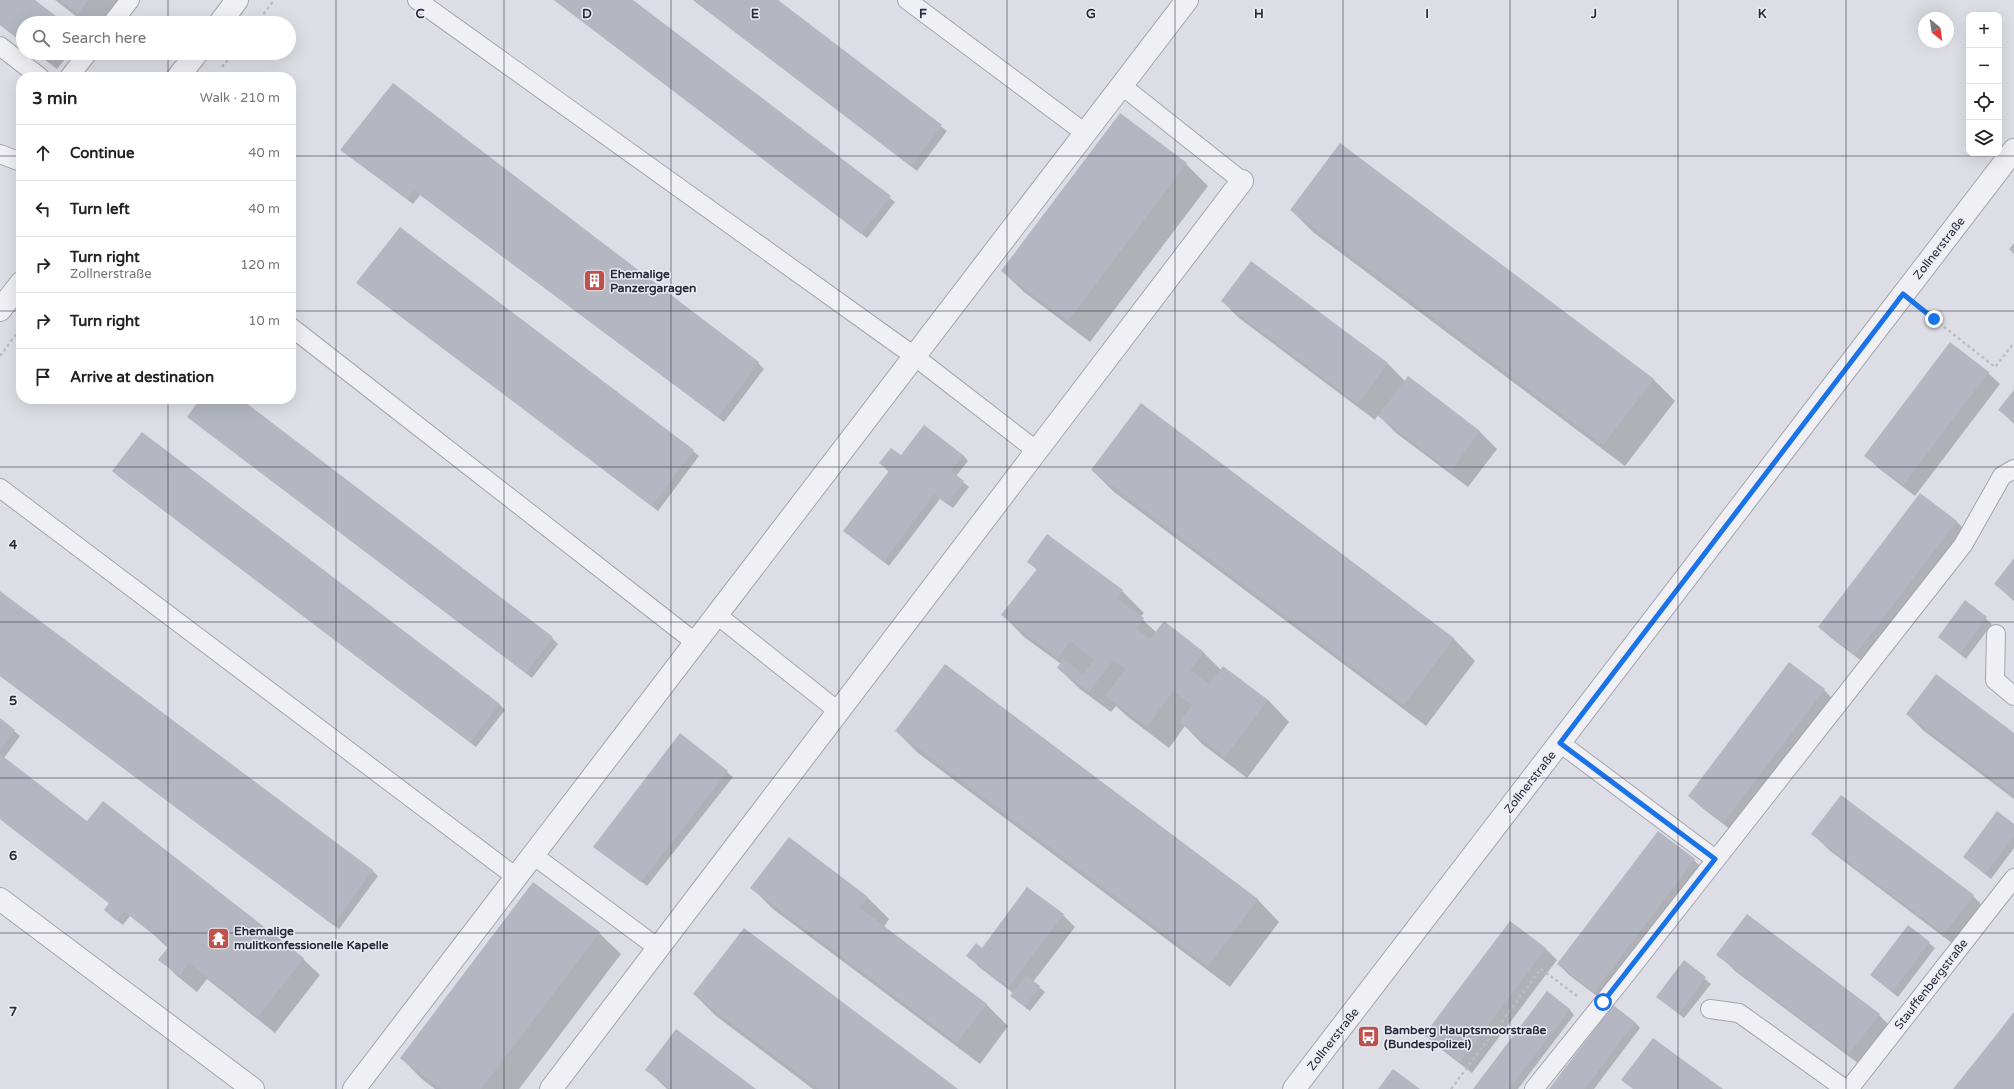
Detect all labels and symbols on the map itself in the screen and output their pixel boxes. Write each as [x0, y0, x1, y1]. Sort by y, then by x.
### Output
text: C [415, 6, 425, 22]
text: D [582, 6, 592, 22]
text: E [751, 6, 759, 22]
text: F [919, 6, 927, 22]
text: G [1086, 6, 1096, 22]
text: H [1254, 6, 1264, 22]
text: I [1425, 6, 1429, 22]
text: J [1590, 6, 1597, 22]
text: K [1758, 6, 1767, 22]
north arrow [1918, 12, 1954, 48]
street label: Zollnerstraße [1910, 214, 1968, 282]
place label: Ehemalige Panzergaragen [610, 267, 696, 296]
building icon: Ehemalige Panzergaragen [581, 268, 607, 294]
route end [1925, 310, 1943, 328]
text: 4 [9, 537, 18, 553]
text: 5 [9, 693, 17, 709]
street label: Zollnerstraße [1501, 748, 1559, 816]
text: 6 [9, 848, 17, 864]
place label: Ehemalige mulitkonfessionelle Kapelle [234, 924, 389, 953]
temple icon: Ehemalige mulitkonfessionelle Kapelle [205, 925, 231, 951]
street label: Stauffenbergstraße [1891, 936, 1971, 1032]
route start [1594, 993, 1612, 1011]
text: 7 [9, 1004, 17, 1020]
street label: Zollnerstraße [1304, 1005, 1362, 1073]
place label: Bamberg Hauptsmoorstraße (Bundespolizei) [1384, 1023, 1547, 1052]
bus stop icon: Bamberg Hauptsmoorstraße (Bundespolizei) [1355, 1024, 1381, 1050]

